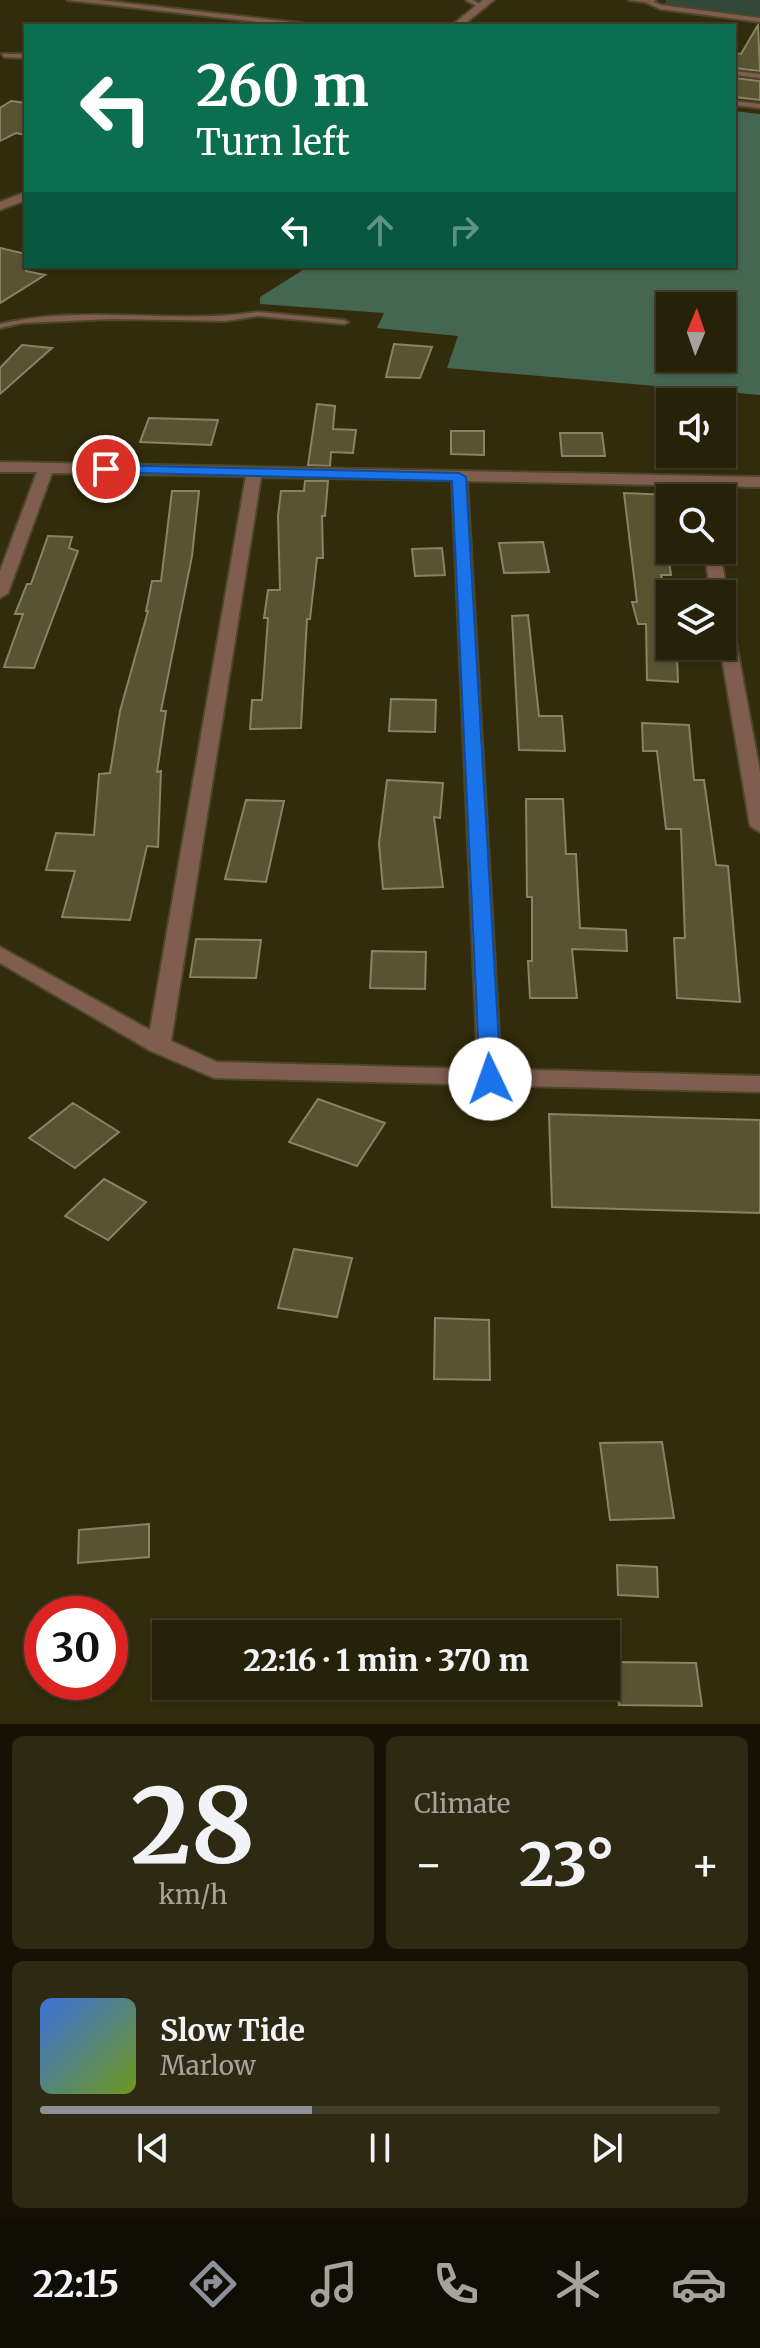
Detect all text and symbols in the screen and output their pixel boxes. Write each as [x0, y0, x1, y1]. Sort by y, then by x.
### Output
text: 260 m [196, 51, 369, 121]
icon: left [64, 56, 168, 160]
text: Turn left [196, 120, 350, 165]
icon: left [274, 208, 318, 252]
icon: ahead [358, 208, 402, 252]
icon: right [442, 208, 486, 252]
north arrow [656, 292, 736, 372]
map controls [656, 292, 736, 660]
button: sound [656, 388, 736, 468]
pin [72, 435, 140, 503]
icon: arrive [84, 447, 128, 491]
button: search [656, 484, 736, 564]
button: layers [656, 580, 736, 660]
position arrow [448, 1037, 532, 1121]
speed limit sign: 30 [24, 1596, 128, 1700]
text: 22:16 · 1 min · 370 m [243, 1641, 529, 1679]
text: 28 [131, 1761, 255, 1891]
text: Climate [414, 1787, 510, 1820]
text: 23° [519, 1827, 615, 1902]
text: − [414, 1837, 443, 1892]
text: + [691, 1837, 720, 1892]
text: km/h [159, 1878, 227, 1911]
text: Slow Tide [160, 2011, 305, 2049]
text: Marlow [160, 2049, 256, 2082]
icon: previous [131, 2126, 175, 2170]
icon: pause [358, 2126, 402, 2170]
icon: next [585, 2126, 629, 2170]
icon: directions [185, 2256, 241, 2312]
icon: music [306, 2256, 362, 2312]
icon: phone [428, 2256, 484, 2312]
icon: climate [550, 2256, 606, 2312]
icon: car [671, 2256, 727, 2312]
text: 22:15 [33, 2262, 119, 2307]

